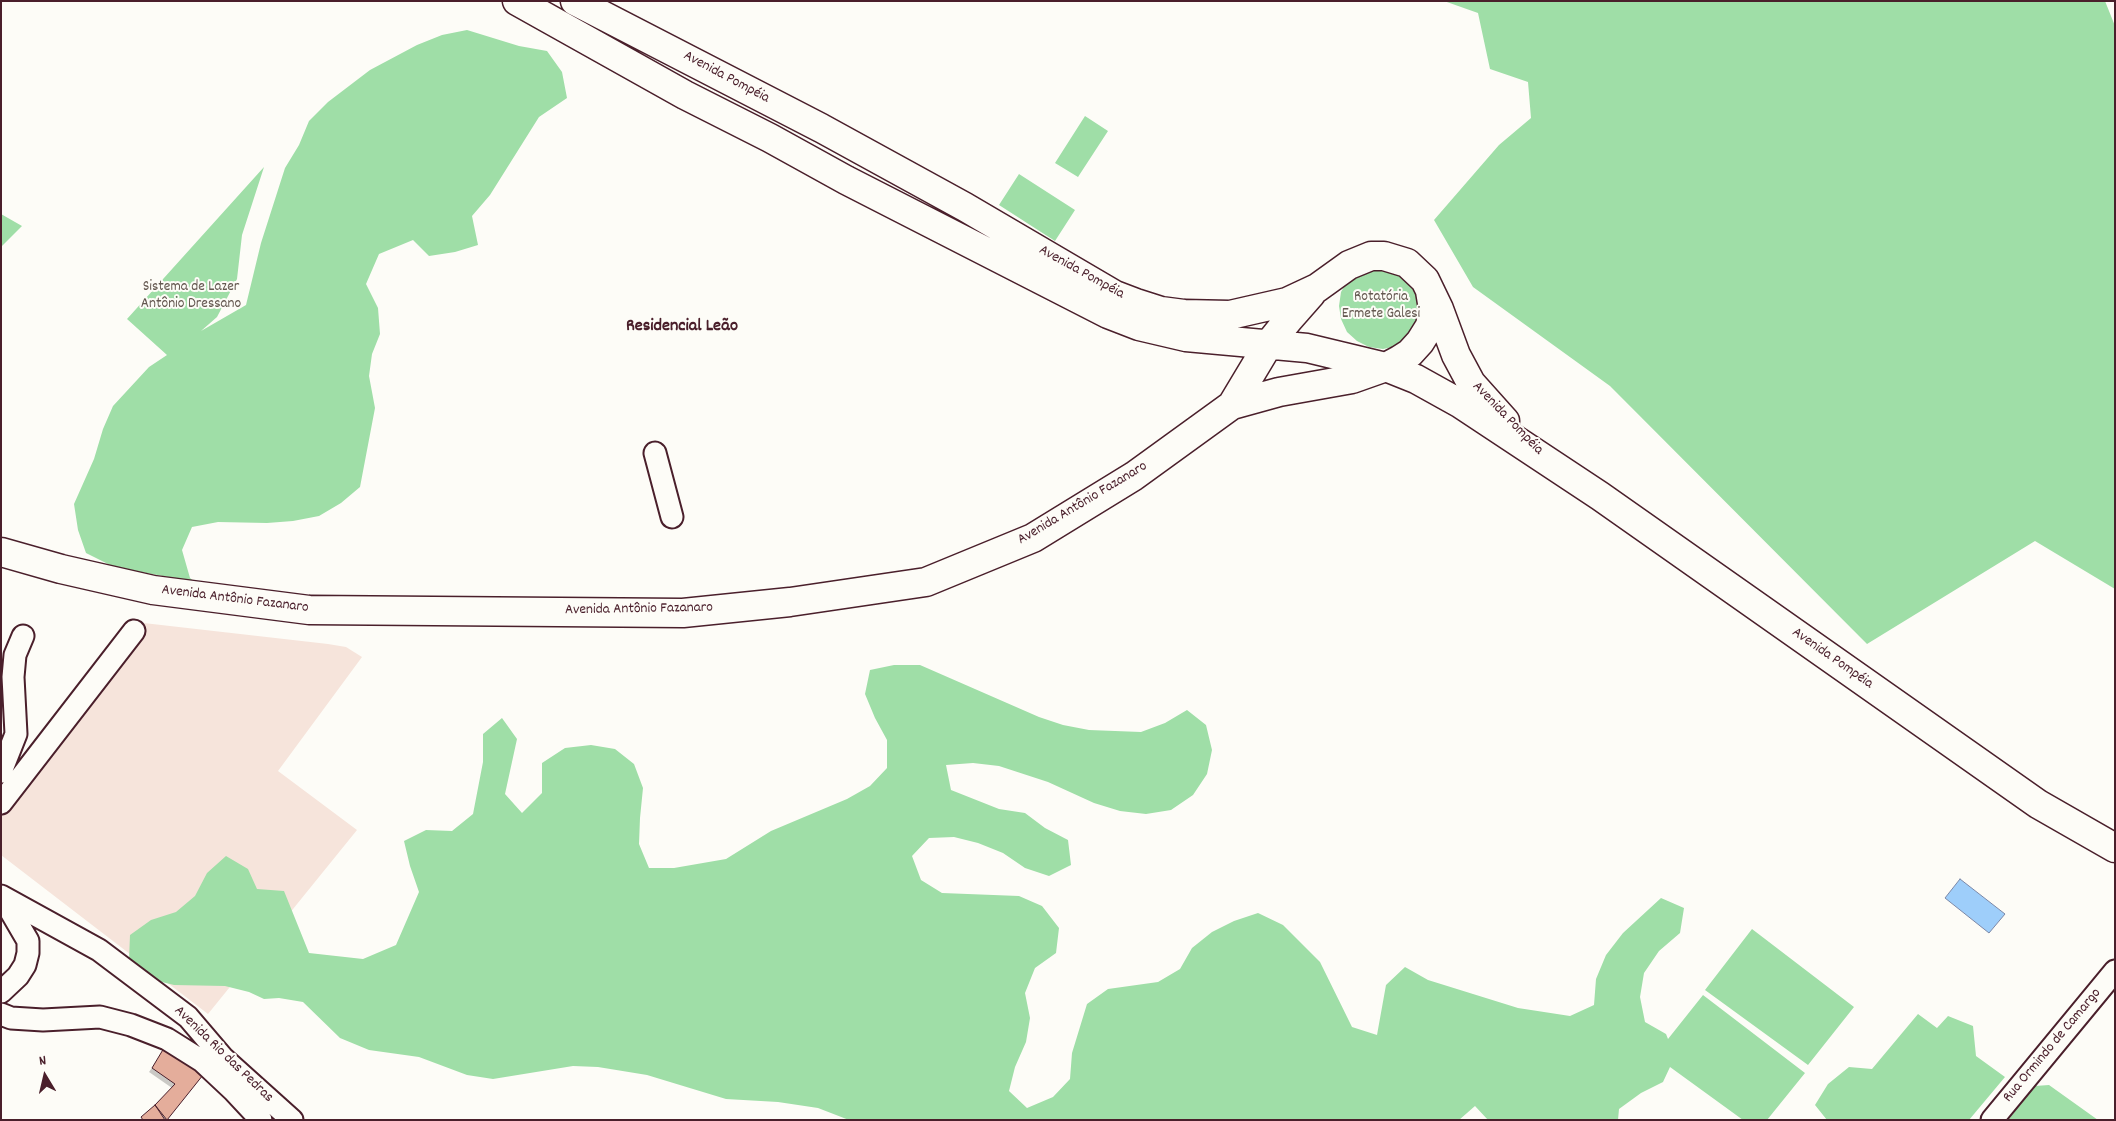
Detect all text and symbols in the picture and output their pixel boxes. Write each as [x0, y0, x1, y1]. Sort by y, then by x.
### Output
street label: Avenida Pompéia [680, 48, 772, 108]
street label: Avenida Pompéia [1035, 242, 1127, 304]
park label: Sistema de Lazer Antônio Dressano [141, 279, 241, 314]
park label: Rotatória Ermete Galesi [1342, 289, 1420, 324]
district label: Residencial Leão [626, 317, 738, 339]
street label: Avenida Pompéia [1467, 379, 1547, 459]
street label: Avenida Antônio Fazanaro [1015, 458, 1151, 550]
street label: Avenida Antônio Fazanaro [160, 582, 310, 618]
street label: Avenida Antônio Fazanaro [565, 600, 713, 620]
street label: Avenida Pompéia [1788, 624, 1876, 694]
street label: Rua Ormindo de Camargo [2000, 985, 2106, 1107]
street label: Avenida Rio das Pedras [169, 1003, 277, 1107]
north arrow [20, 1051, 70, 1101]
text: N [38, 1051, 48, 1072]

